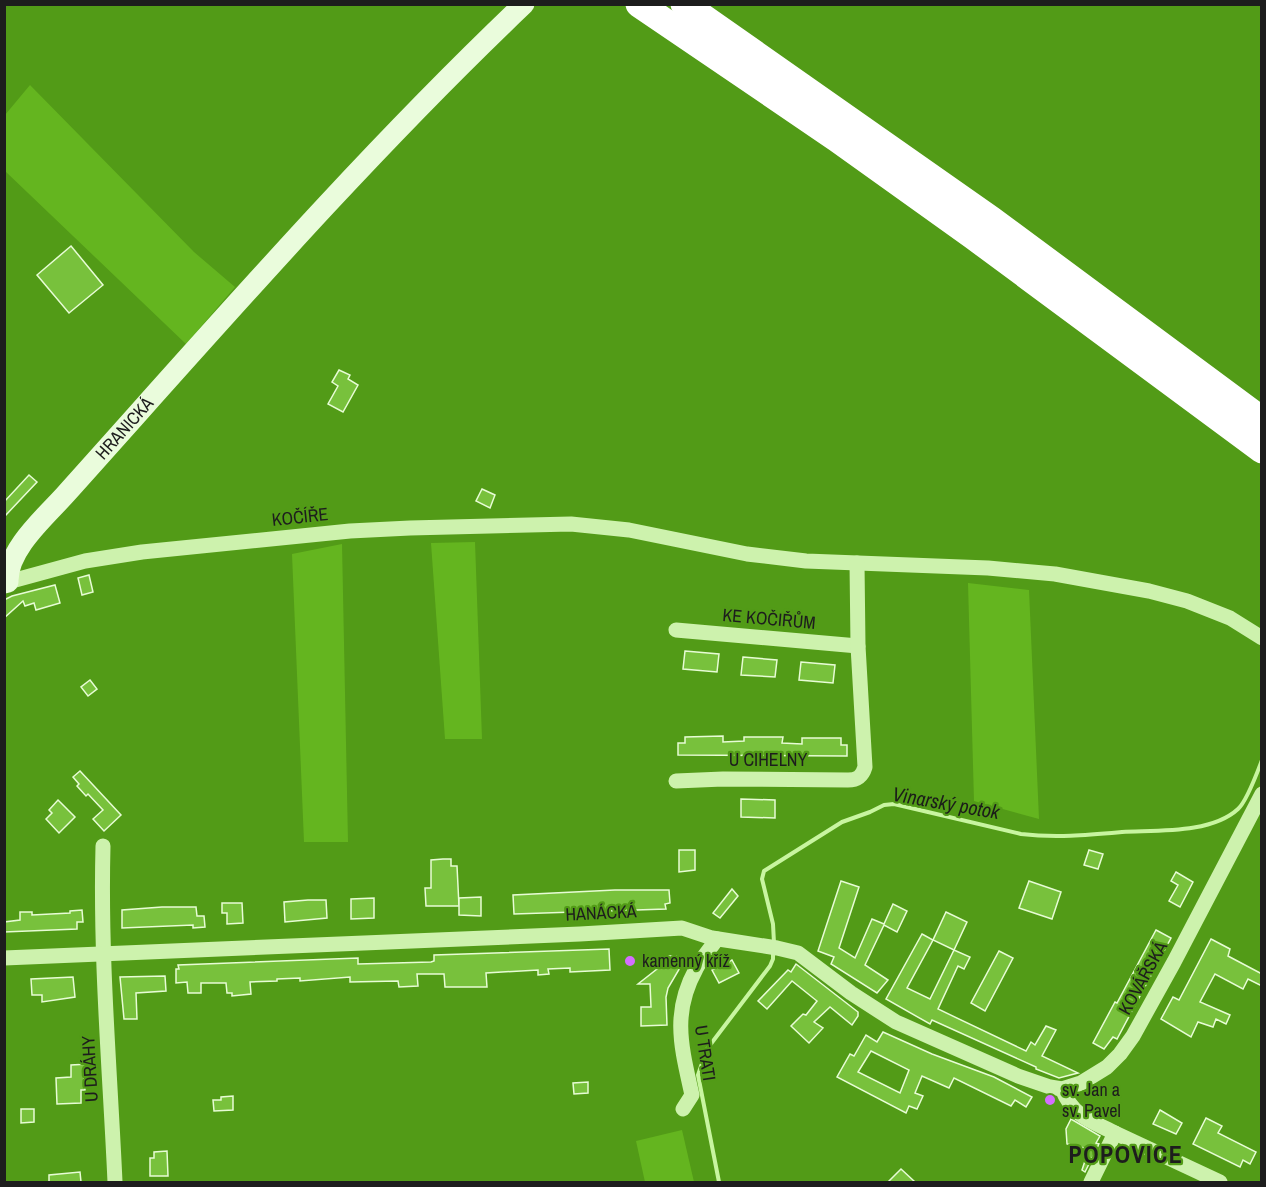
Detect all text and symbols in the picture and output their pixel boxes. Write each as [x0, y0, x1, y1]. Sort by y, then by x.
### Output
street label: HRANICKÁ [89, 391, 159, 465]
street label: KOČÍŘE [270, 501, 329, 532]
street label: KE KOČIŘŮM [721, 602, 817, 635]
street label: U CIHELNY [729, 747, 808, 772]
water label: Vinarský potok [891, 780, 1002, 825]
street label: HANÁCKÁ [565, 898, 637, 927]
street label: KOVÁŘSKÁ [1112, 937, 1173, 1019]
place label: kamenný kříž [642, 948, 730, 973]
marker: kamenný kříž [623, 954, 637, 968]
street label: U TRATI [689, 1023, 722, 1083]
street label: U DRÁHY [75, 1035, 104, 1103]
place label: sv. Jan a sv. Pavel [1062, 1077, 1121, 1123]
marker: sv. Jan a sv. Pavel [1043, 1093, 1057, 1107]
district label: POPOVICE [1069, 1138, 1183, 1170]

